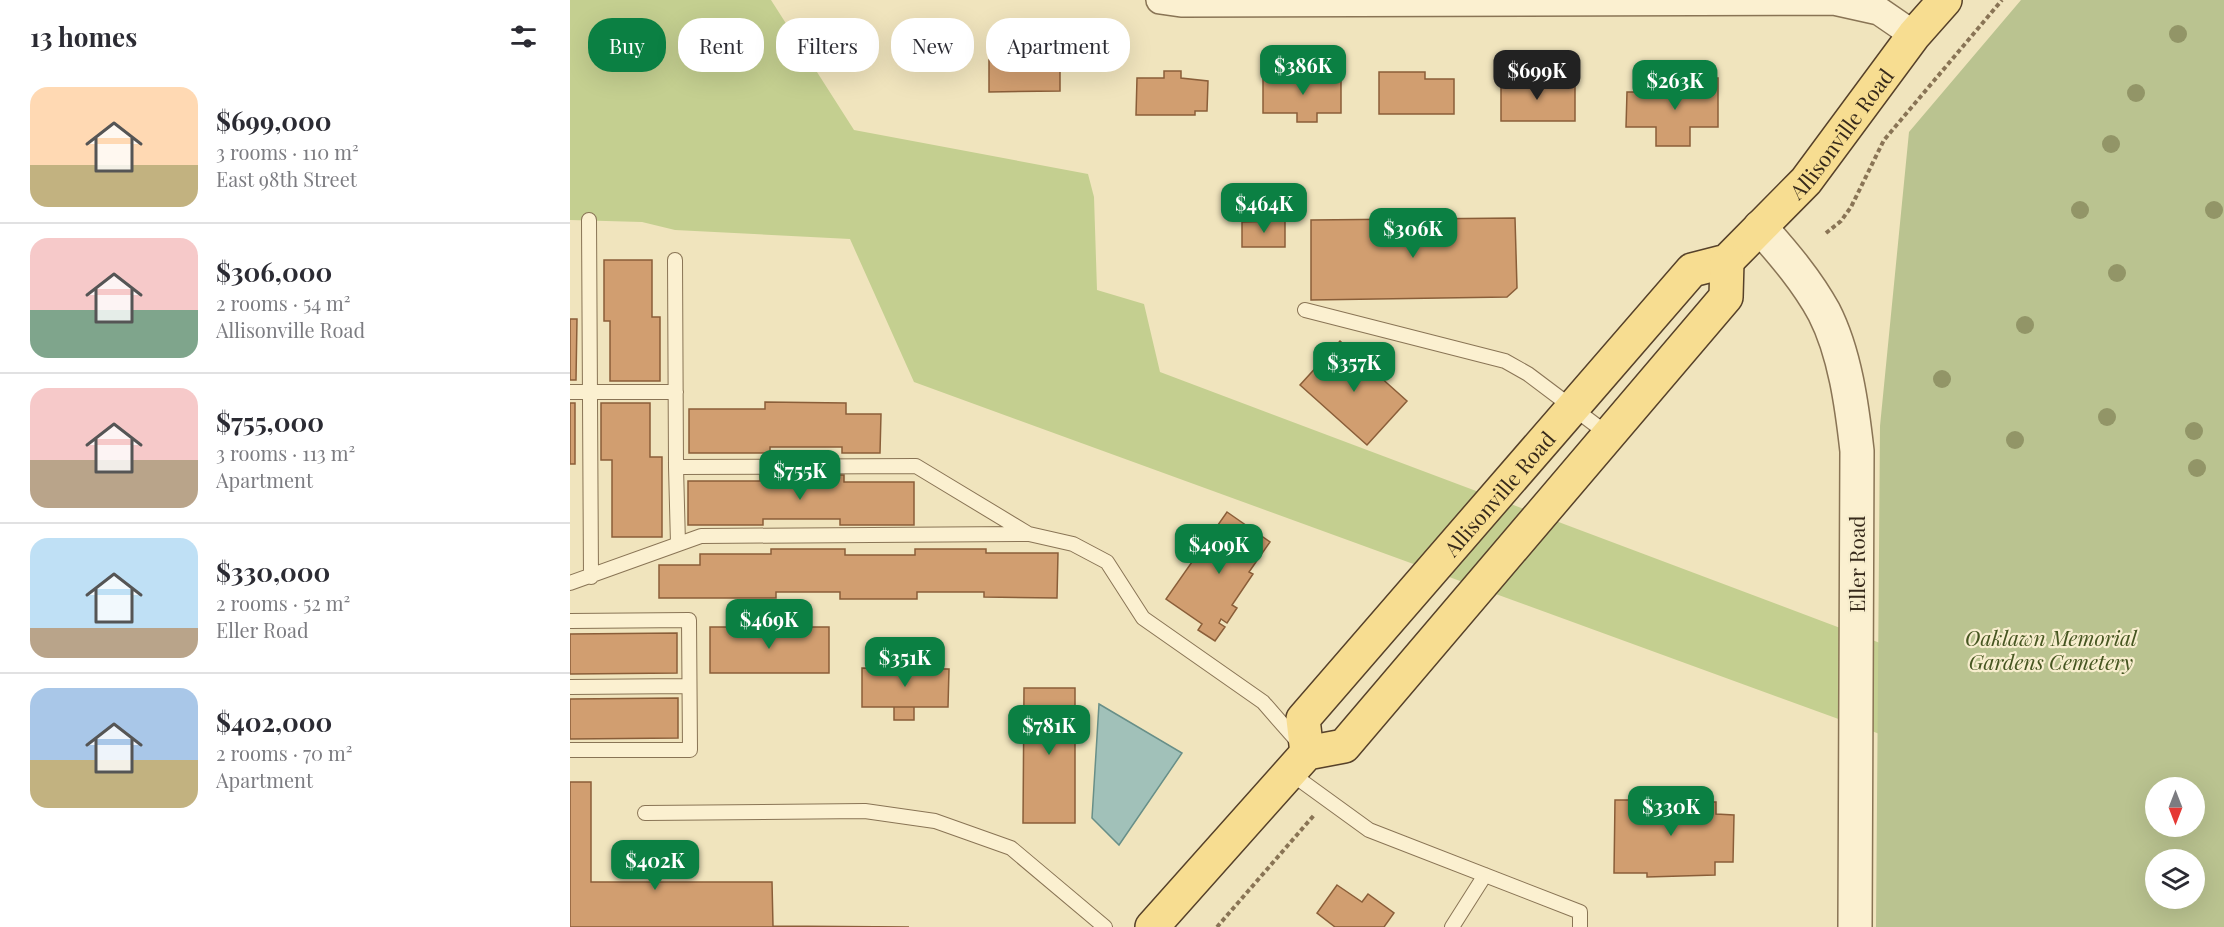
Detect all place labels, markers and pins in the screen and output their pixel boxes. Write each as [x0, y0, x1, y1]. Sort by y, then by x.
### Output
pin: $386K [1261, 45, 1345, 96]
pin: $699K [1495, 50, 1579, 101]
pin: $263K [1633, 60, 1717, 111]
pin: $464K [1222, 183, 1306, 234]
pin: $306K [1371, 208, 1455, 259]
pin: $357K [1312, 342, 1396, 393]
pin: $755K [758, 450, 842, 501]
pin: $409K [1177, 524, 1261, 575]
pin: $469K [727, 599, 811, 650]
pin: $351K [863, 637, 947, 688]
pin: $781K [1007, 705, 1091, 756]
pin: $330K [1629, 786, 1713, 837]
pin: $402K [613, 840, 697, 891]

